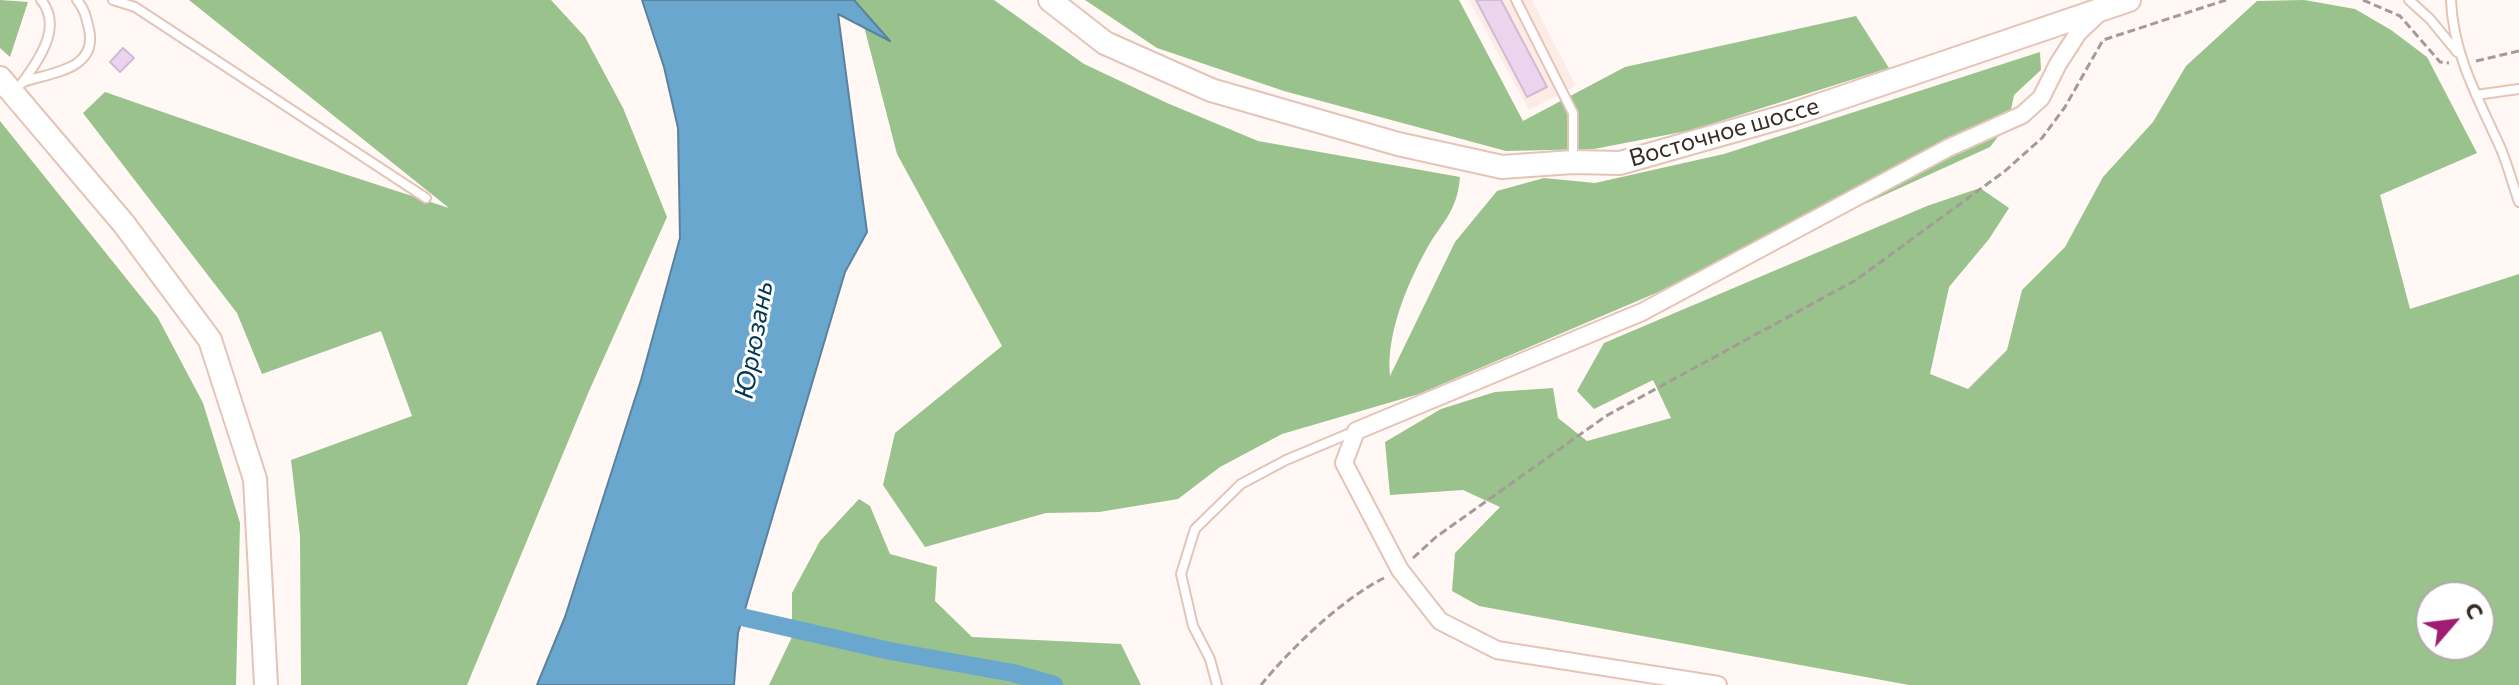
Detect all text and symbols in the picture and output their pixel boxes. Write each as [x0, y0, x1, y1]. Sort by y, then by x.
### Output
street label: Восточное шоссе [1626, 91, 1822, 173]
water label: Юрюзань [728, 279, 780, 401]
north arrow [2415, 581, 2495, 661]
text: С [2459, 597, 2490, 623]

